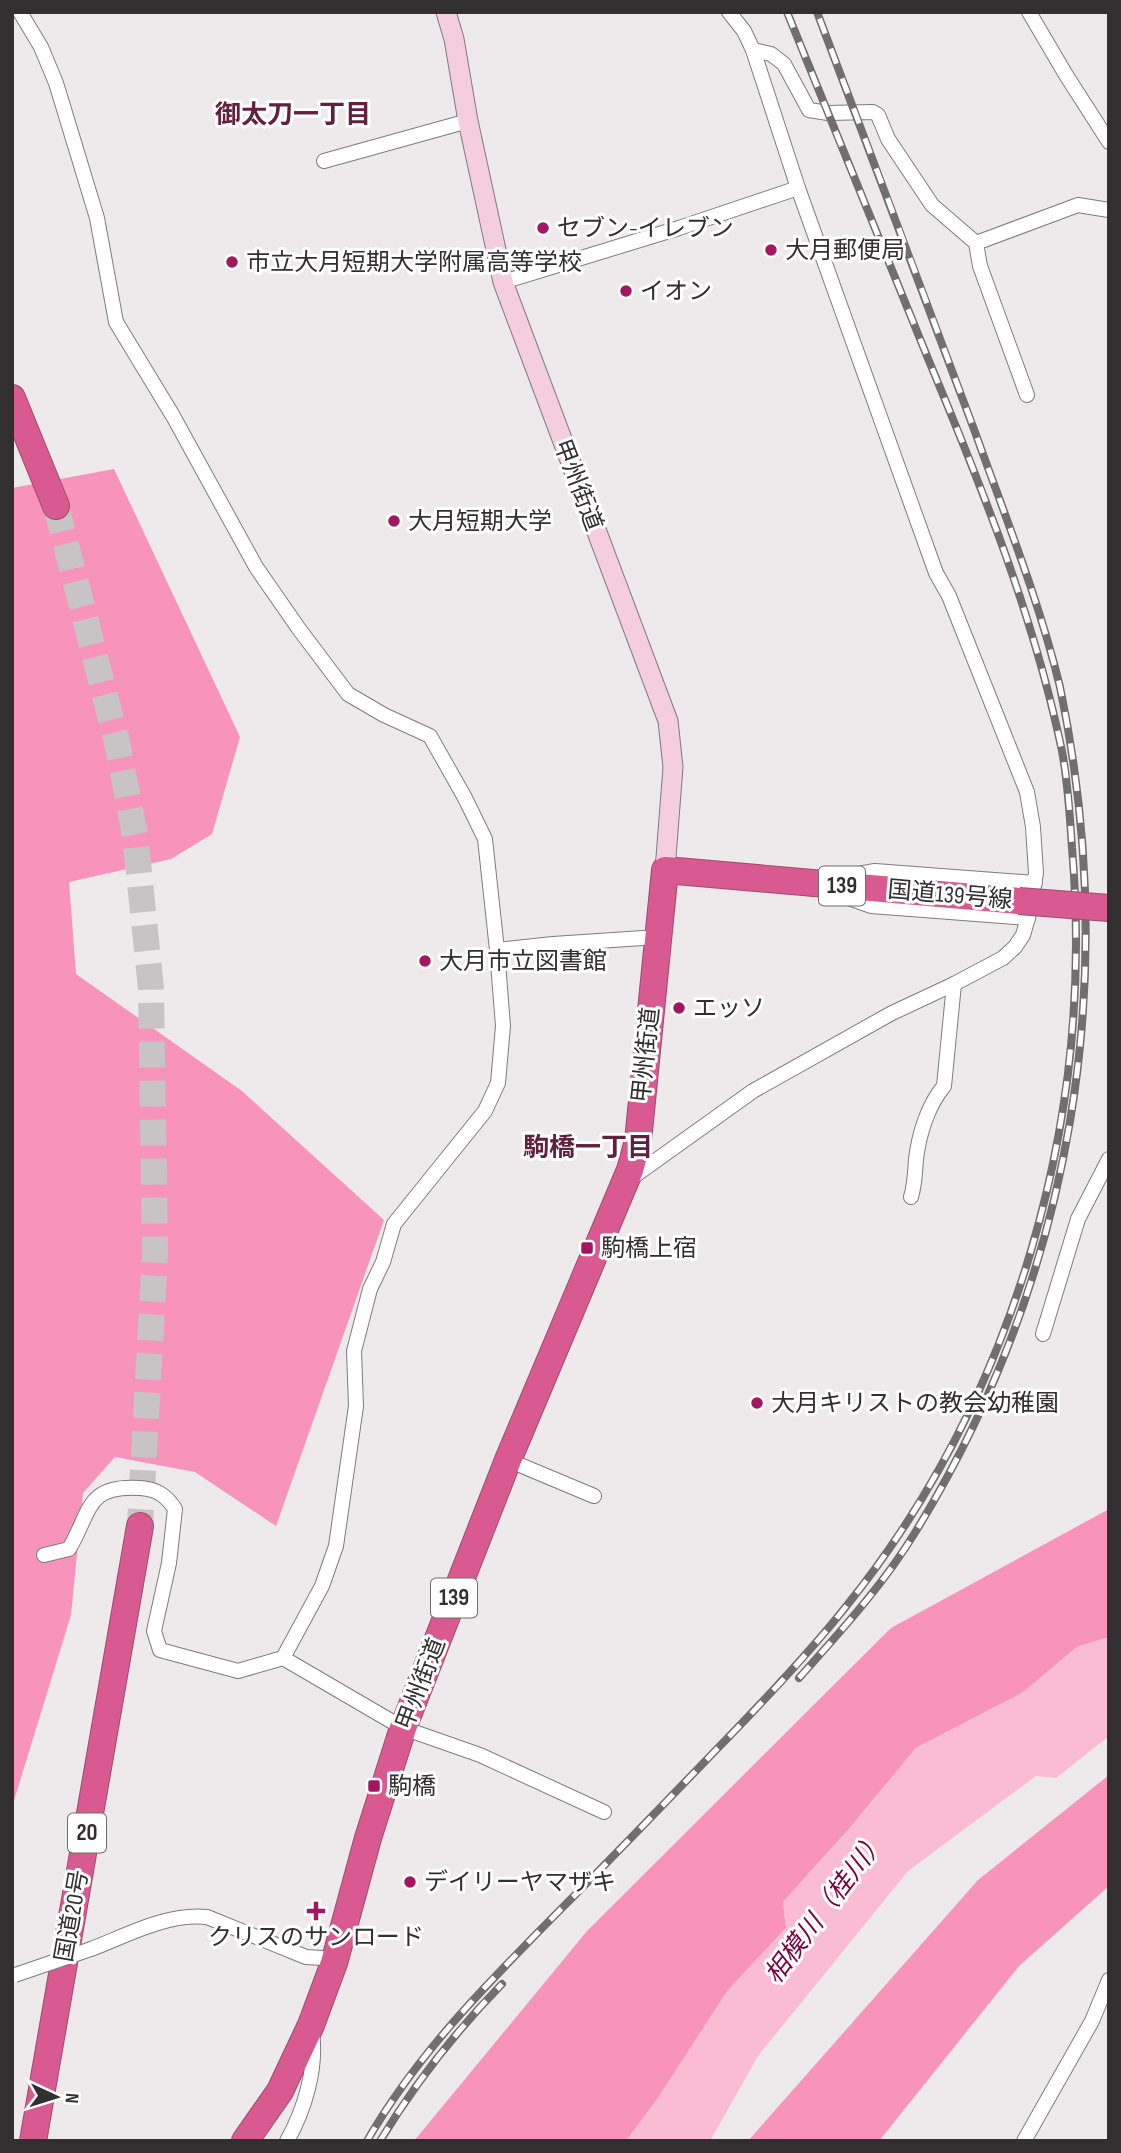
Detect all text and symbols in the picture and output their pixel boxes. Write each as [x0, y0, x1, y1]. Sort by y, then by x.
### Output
district label: 御太刀一丁目 [215, 100, 371, 131]
place label: セブン-イレブン [557, 214, 734, 243]
marker: セブン-イレブン [535, 220, 551, 236]
place label: 大月郵便局 [785, 236, 905, 265]
marker: 大月郵便局 [763, 242, 779, 258]
place label: 市立大月短期大学附属高等学校 [246, 248, 582, 277]
marker: 市立大月短期大学附属高等学校 [224, 254, 240, 270]
place label: イオン [640, 277, 712, 306]
marker: イオン [618, 283, 634, 299]
street label: 甲州街道 [547, 435, 609, 535]
place label: 大月短期大学 [408, 507, 552, 536]
marker: 大月短期大学 [386, 513, 402, 529]
road number: 139 [819, 866, 865, 906]
street label: 国道139号線 [886, 875, 1014, 915]
place label: 大月市立図書館 [439, 947, 607, 976]
marker: 大月市立図書館 [417, 953, 433, 969]
place label: エッソ [693, 994, 765, 1023]
marker: エッソ [671, 1000, 687, 1016]
street label: 甲州街道 [627, 1006, 665, 1104]
district label: 駒橋一丁目 [523, 1133, 653, 1164]
place label: 駒橋上宿 [601, 1234, 697, 1263]
marker: 駒橋上宿 [579, 1240, 595, 1256]
place label: 大月キリストの教会幼稚園 [771, 1389, 1059, 1418]
marker: 大月キリストの教会幼稚園 [749, 1395, 765, 1411]
road number: 139 [431, 1578, 477, 1618]
street label: 甲州街道 [390, 1634, 452, 1734]
place label: 駒橋 [388, 1772, 436, 1801]
marker: 駒橋 [366, 1778, 382, 1794]
road number: 20 [68, 1814, 106, 1852]
water label: 相模川（桂川） [759, 1826, 893, 1990]
street label: 国道20号 [50, 1868, 94, 1964]
place label: デイリーヤマザキ [424, 1868, 616, 1897]
marker: デイリーヤマザキ [402, 1874, 418, 1890]
marker: クリスのサンロード [308, 1903, 324, 1919]
place label: クリスのサンロード [208, 1923, 424, 1952]
north arrow [21, 2062, 91, 2132]
text: N [60, 2092, 83, 2104]

